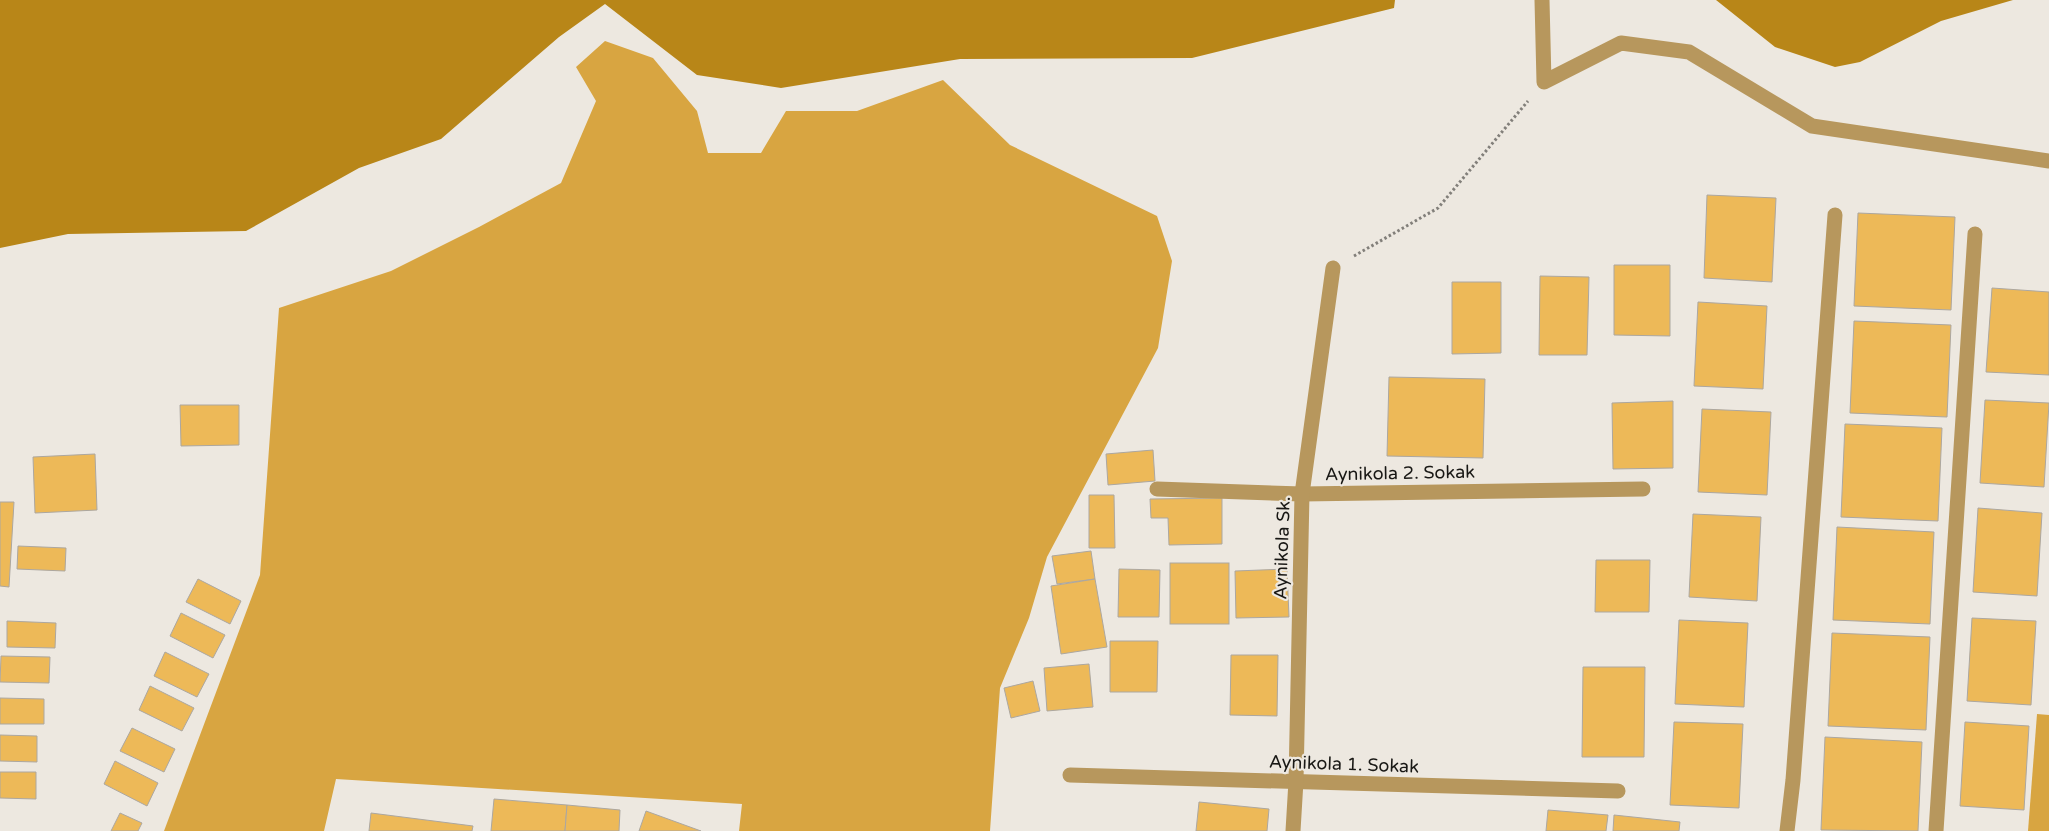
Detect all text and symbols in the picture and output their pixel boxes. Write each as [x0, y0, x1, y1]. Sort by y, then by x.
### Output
street label: Aynikola 2. Sokak [1325, 461, 1475, 485]
street label: Aynikola Sk. [1269, 496, 1295, 600]
street label: Aynikola 1. Sokak [1269, 750, 1420, 778]

